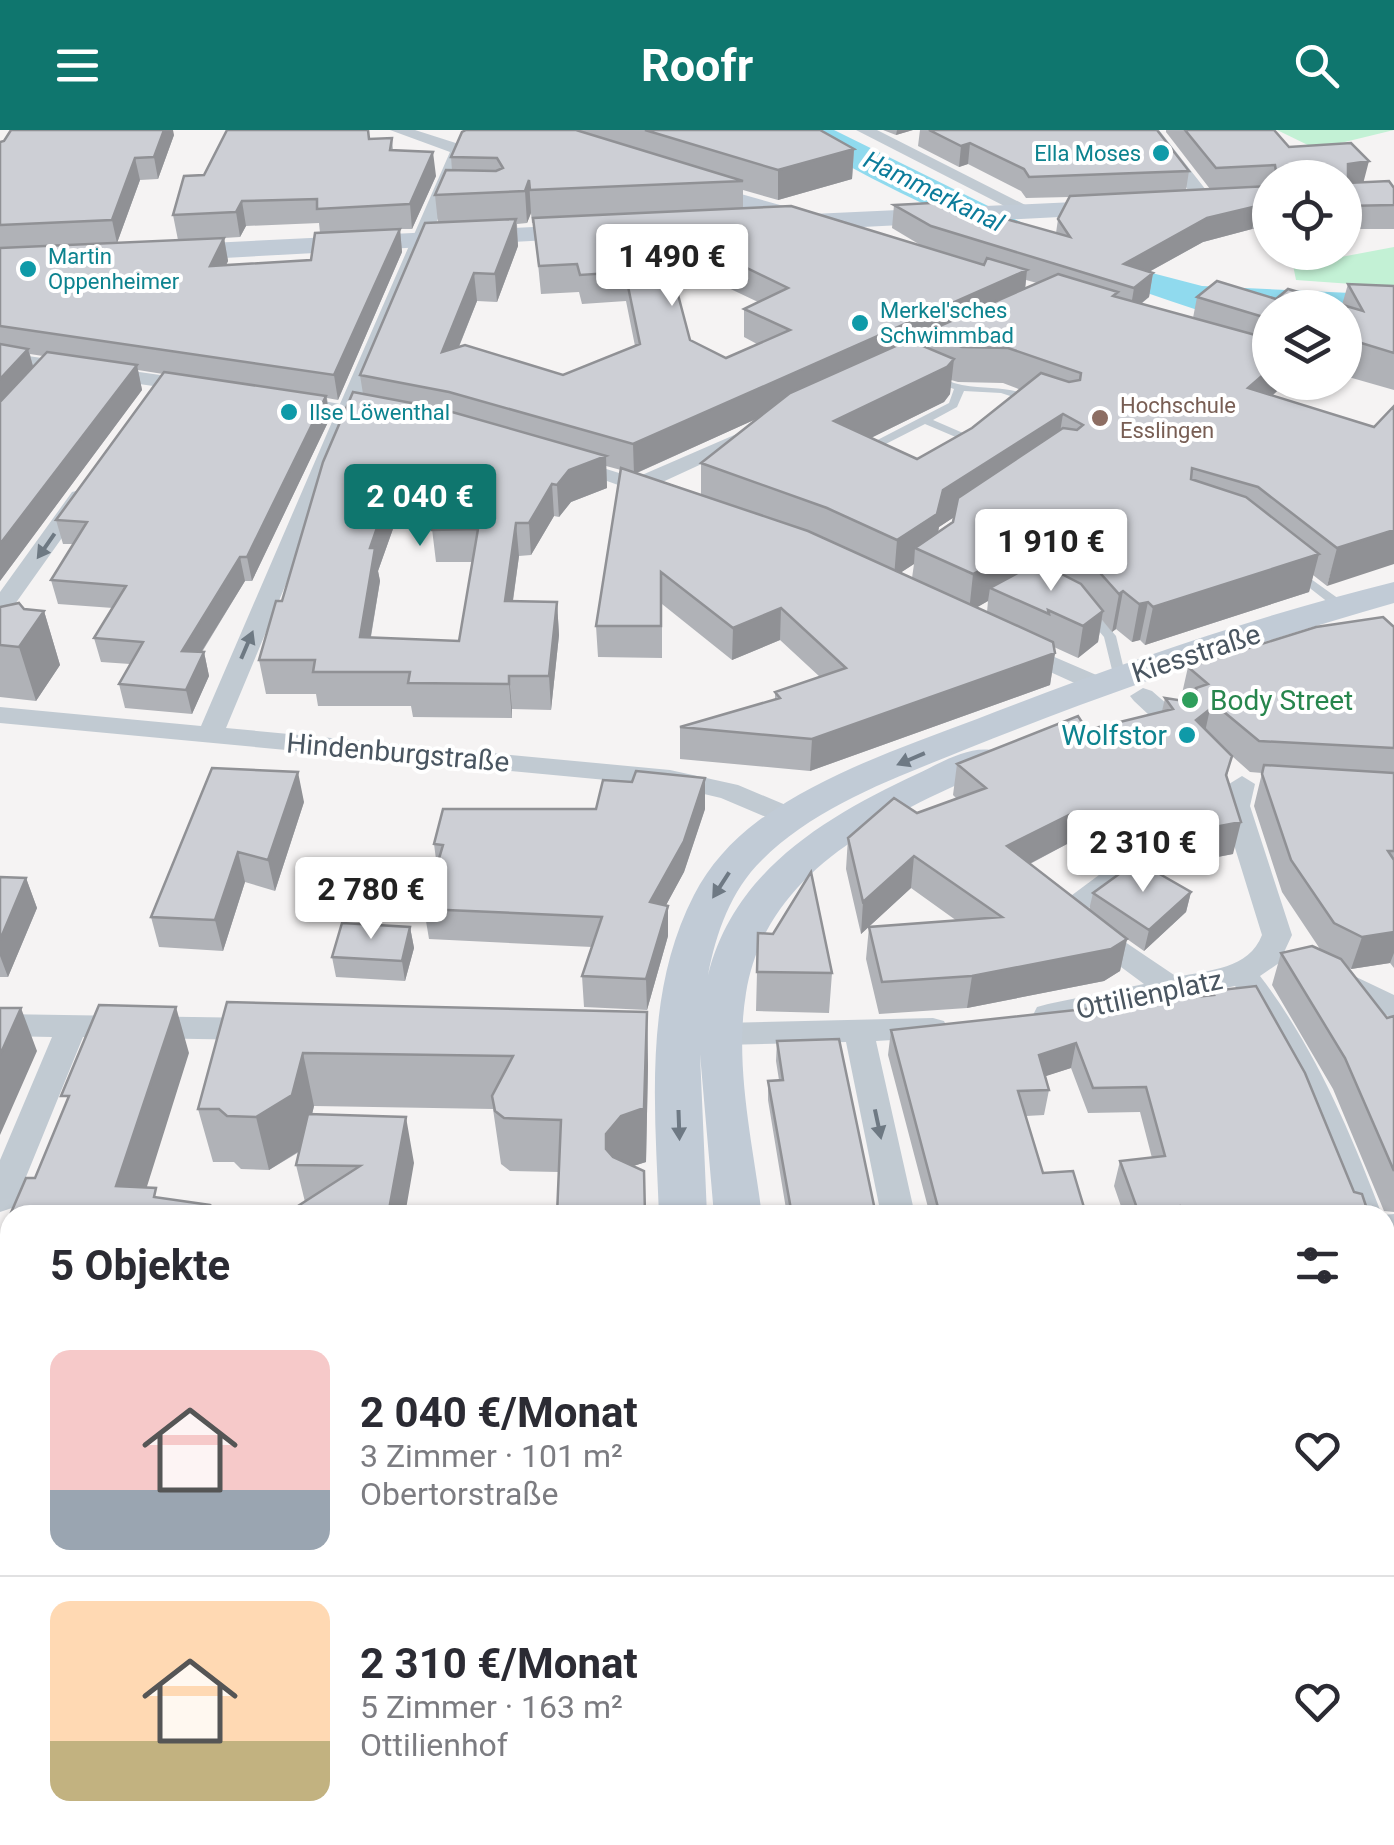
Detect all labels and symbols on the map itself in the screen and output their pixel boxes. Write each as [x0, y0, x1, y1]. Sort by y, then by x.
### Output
place label: Ella Moses [1034, 141, 1141, 166]
marker: Ella Moses [1150, 142, 1172, 164]
water label: Hammerkanal [859, 145, 1009, 238]
pin: 1 490 € [580, 224, 764, 309]
place label: Martin Oppenheimer [48, 244, 180, 294]
marker: Martin Oppenheimer [17, 258, 39, 280]
place label: Merkel'sches Schwimmbad [880, 298, 1014, 348]
marker: Merkel'sches Schwimmbad [849, 312, 871, 334]
place label: Hochschule Esslingen [1120, 393, 1236, 443]
place label: Ilse Löwenthal [309, 400, 450, 425]
marker: Ilse Löwenthal [278, 401, 300, 423]
marker: Hochschule Esslingen [1089, 407, 1111, 429]
pin: 2 040 € [328, 464, 512, 549]
pin: 1 910 € [959, 509, 1143, 594]
one-way arrow [36, 533, 56, 559]
street label: Kiesstraße [1128, 617, 1264, 690]
one-way arrow [239, 630, 255, 660]
place label: Body Street [1210, 684, 1353, 717]
marker: Body Street [1179, 689, 1201, 711]
place label: Wolfstor [1061, 719, 1168, 752]
marker: Wolfstor [1176, 724, 1198, 746]
street label: Hindenburgstraße [285, 726, 511, 779]
one-way arrow [896, 751, 926, 767]
pin: 2 310 € [1051, 810, 1235, 895]
pin: 2 780 € [279, 857, 463, 942]
one-way arrow [712, 872, 731, 899]
street label: Ottilienplatz [1073, 963, 1225, 1026]
one-way arrow [672, 1109, 688, 1141]
one-way arrow [870, 1109, 886, 1140]

